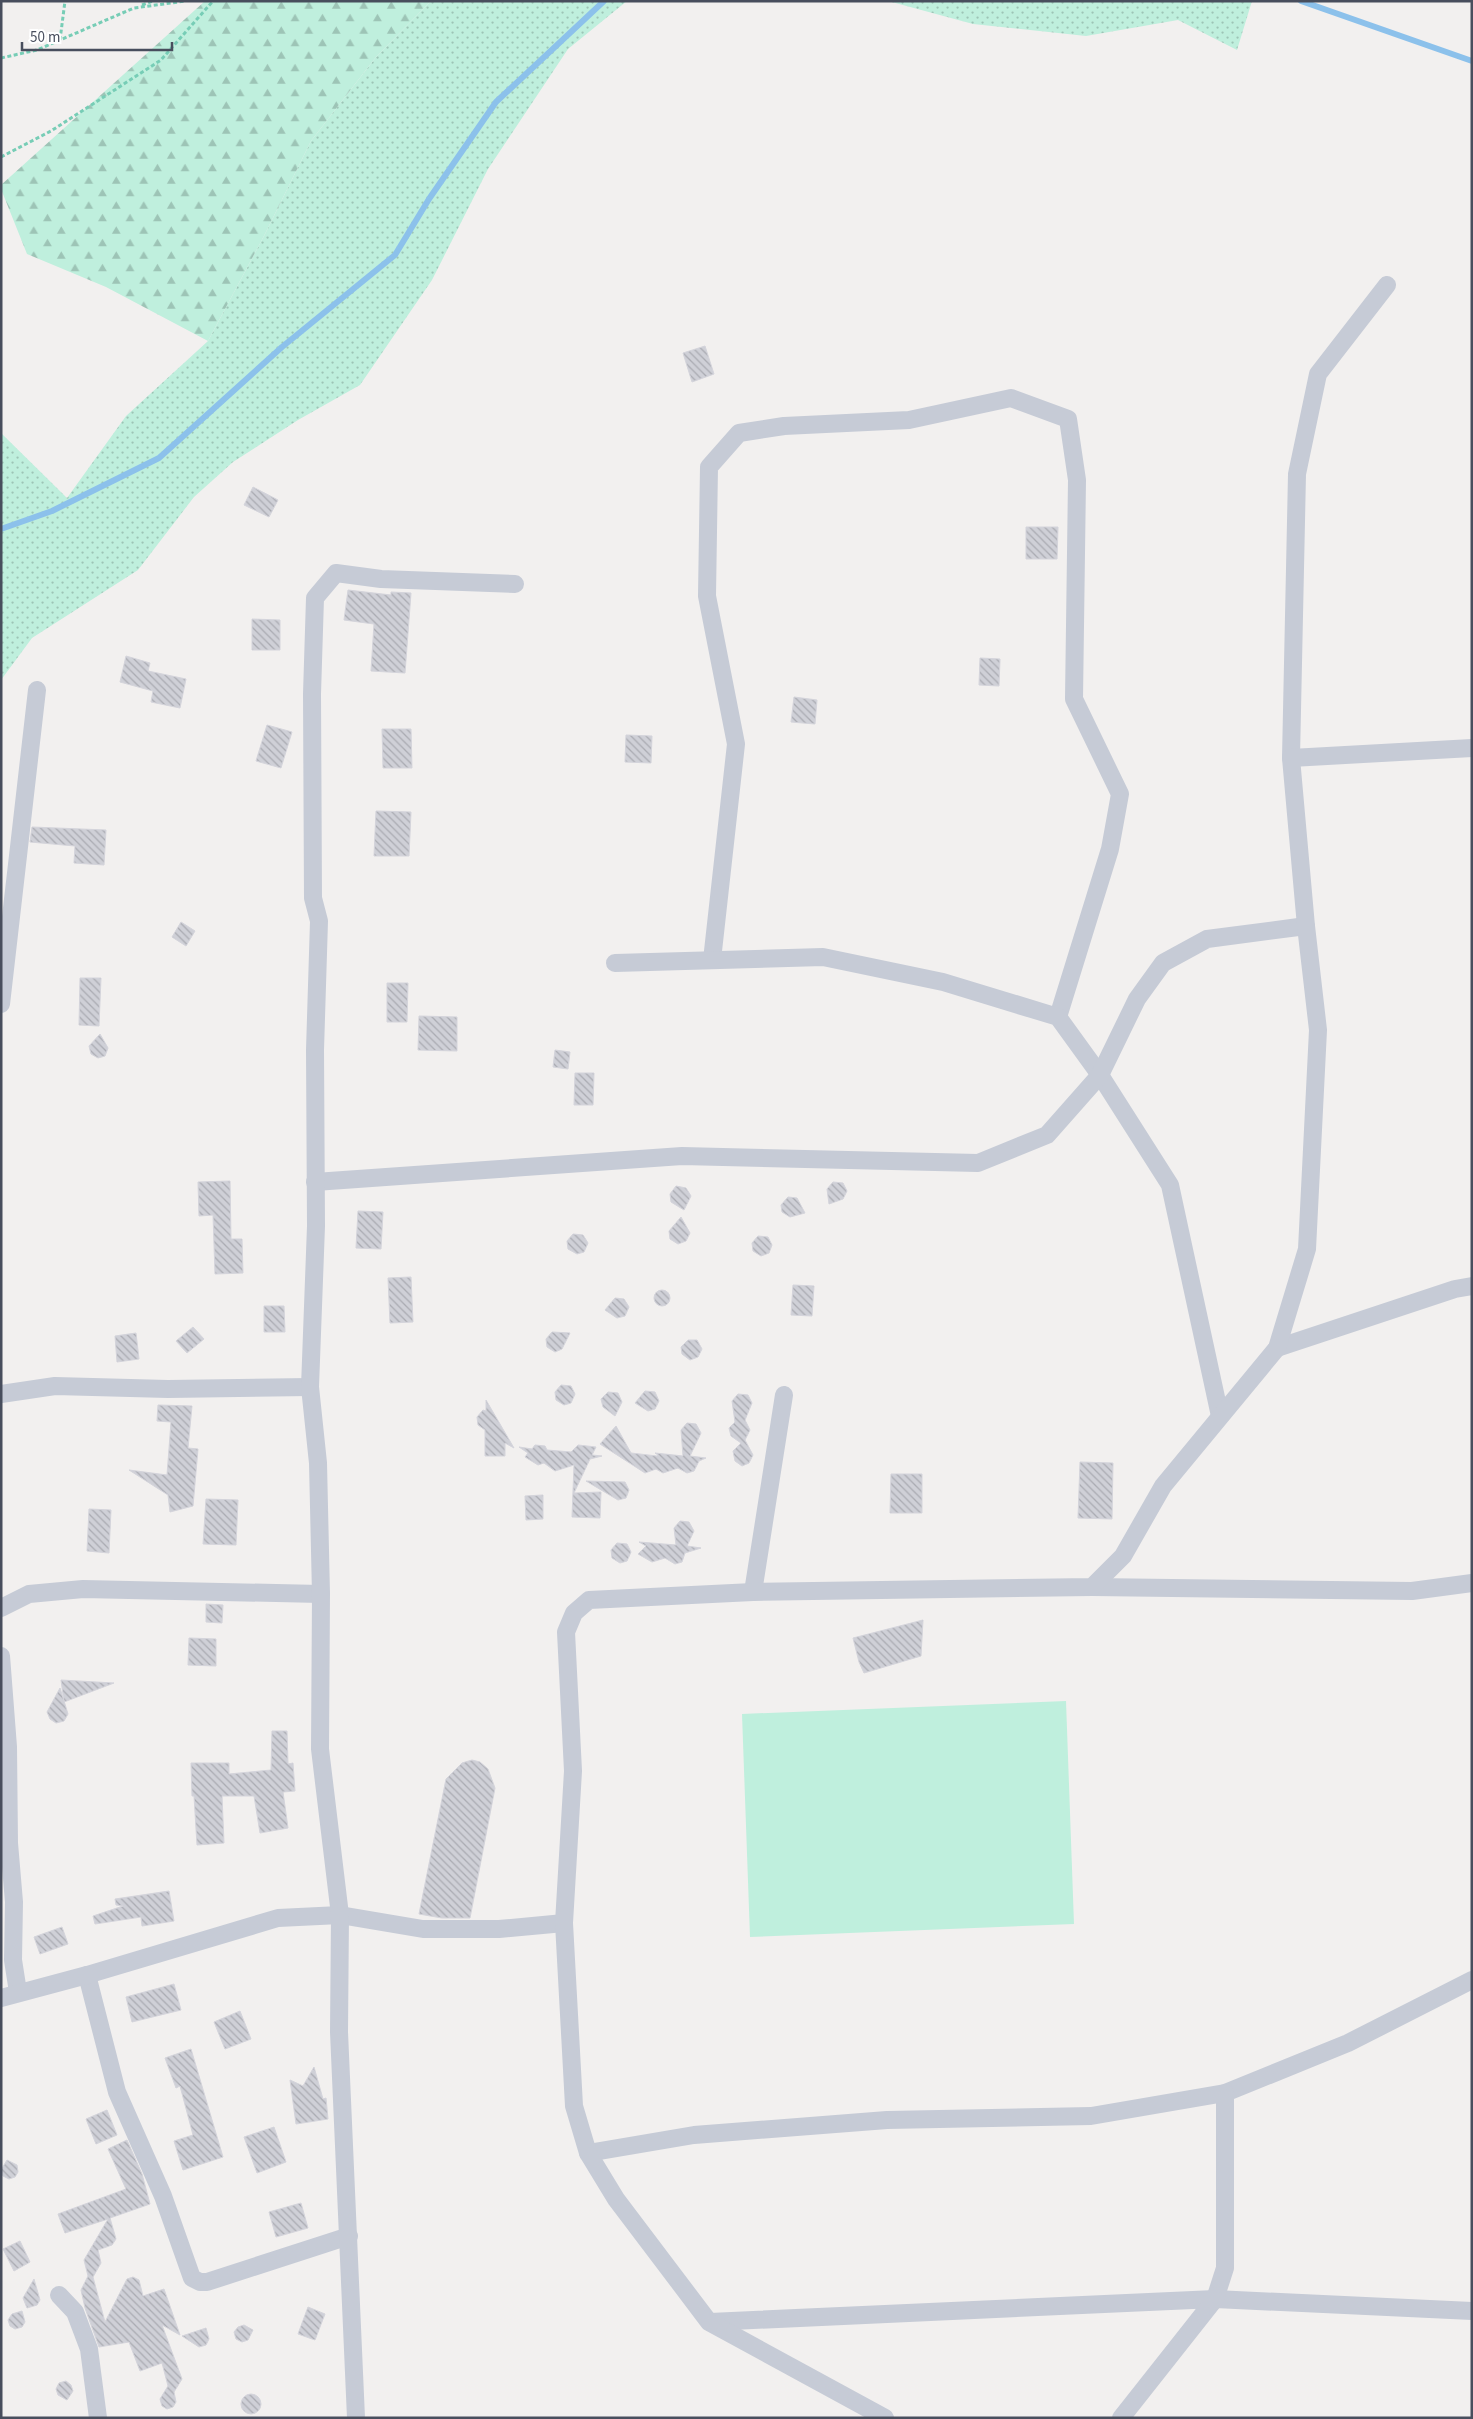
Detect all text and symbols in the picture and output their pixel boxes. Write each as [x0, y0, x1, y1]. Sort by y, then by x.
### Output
scale bar [22, 20, 172, 52]
text: 50 m [30, 27, 60, 48]

